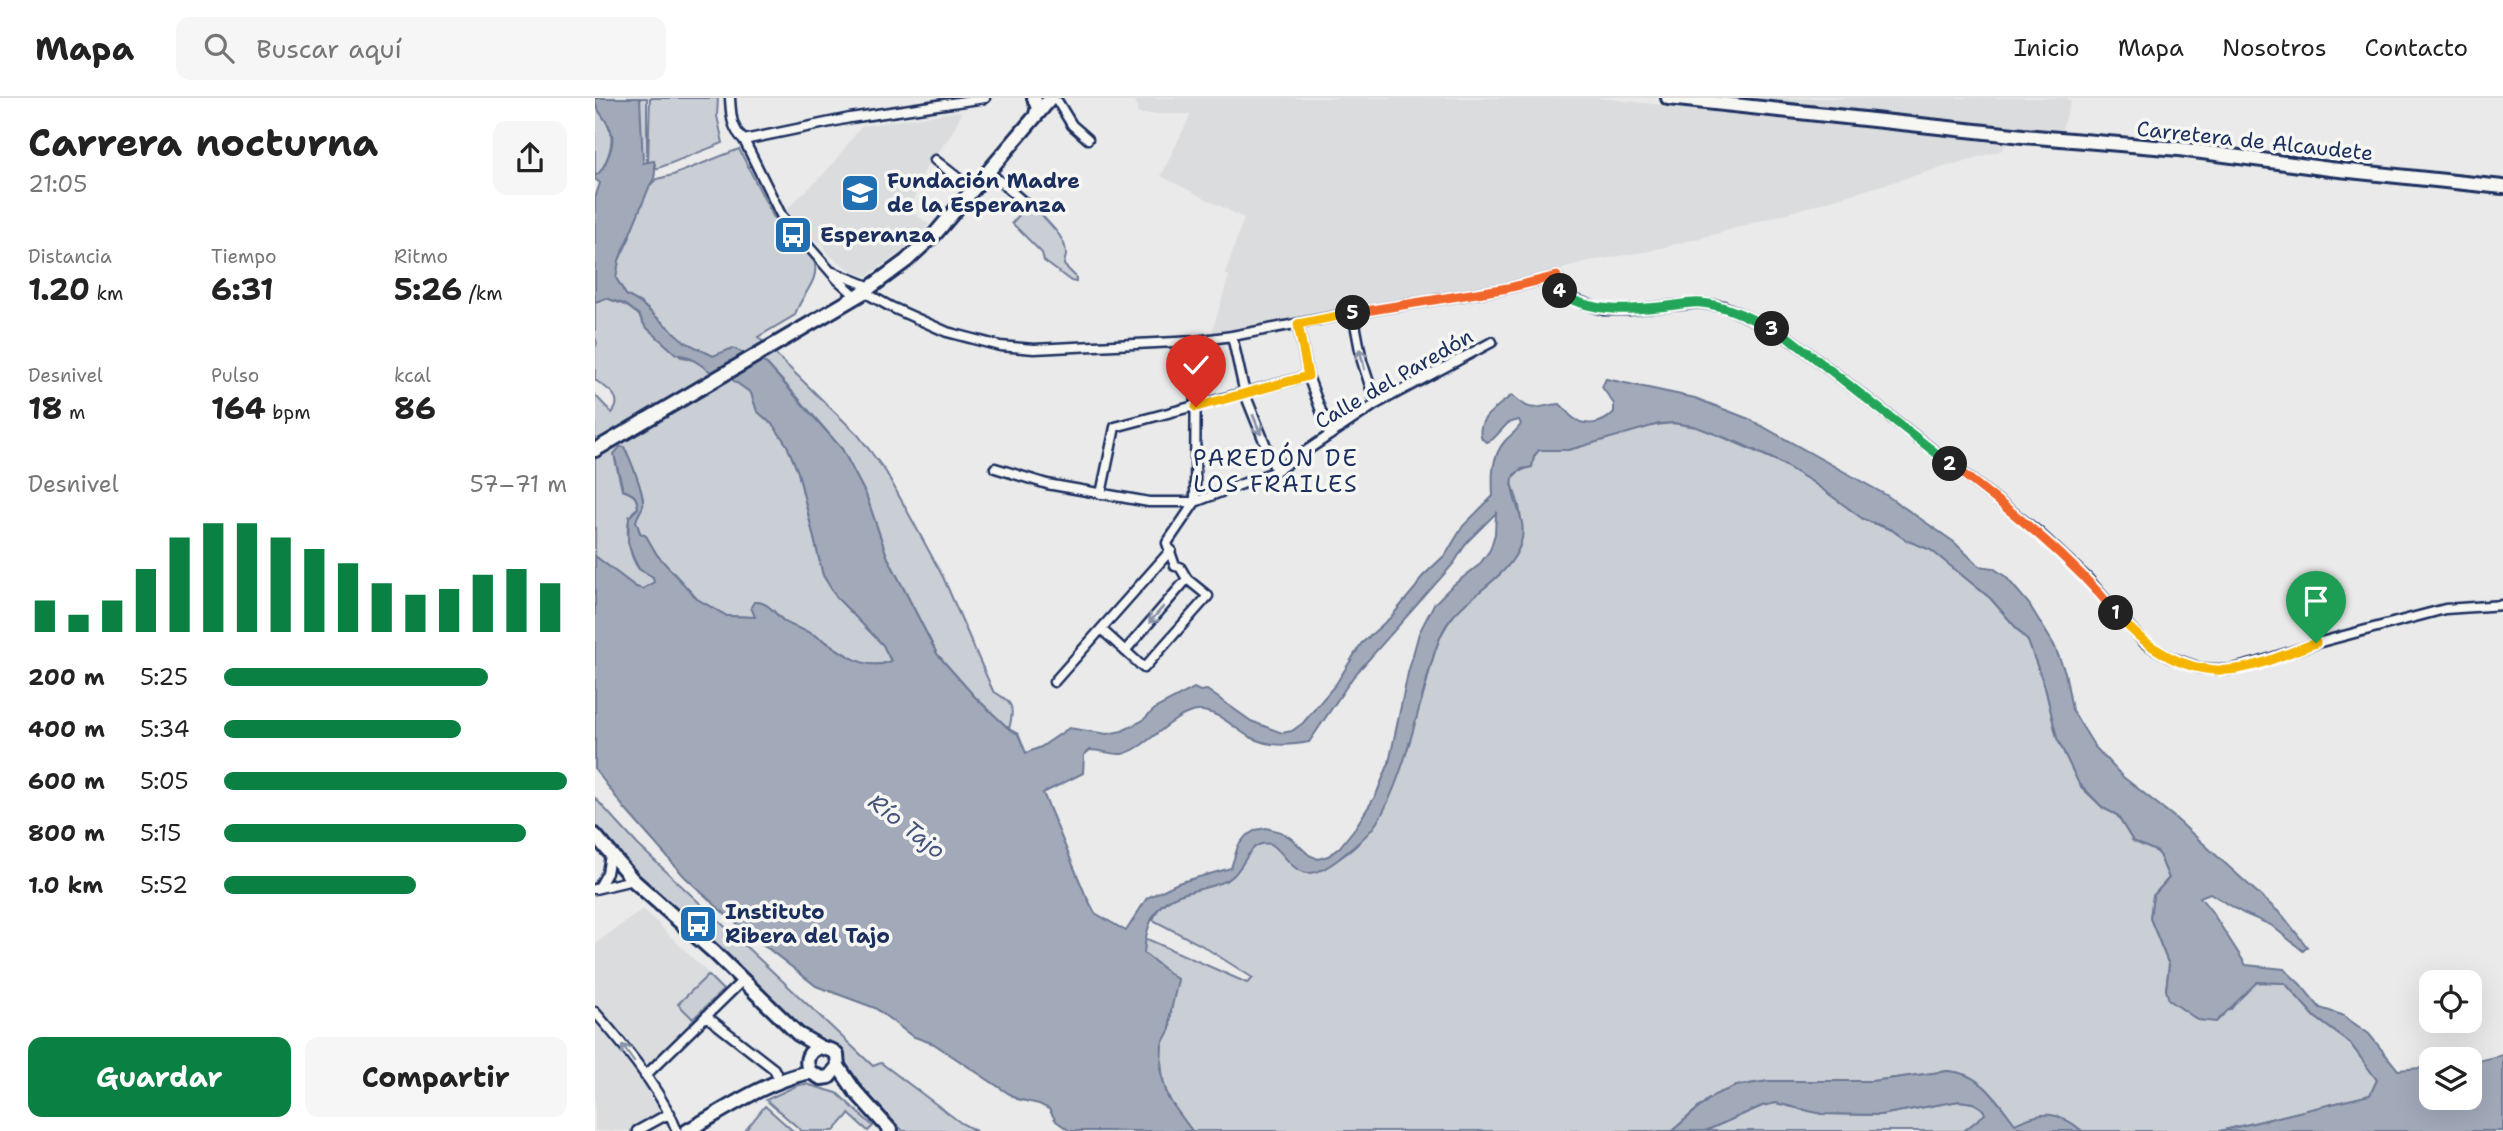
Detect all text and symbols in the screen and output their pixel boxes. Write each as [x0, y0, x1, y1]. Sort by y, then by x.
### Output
search box [176, 17, 666, 80]
text: Mapa [35, 26, 134, 71]
icon: search [200, 29, 238, 67]
text: Buscar aquí [256, 31, 402, 66]
text: Inicio [2014, 32, 2080, 64]
text: Mapa [2118, 32, 2184, 64]
text: Nosotros [2222, 32, 2327, 64]
text: Contacto [2365, 32, 2468, 64]
street label: Carretera de Alcaudete [2135, 115, 2375, 167]
text: Carrera nocturna [28, 117, 378, 168]
button: share [493, 121, 567, 195]
place label: Fundación Madre de la Esperanza [887, 167, 1080, 219]
text: 21:05 [28, 169, 87, 199]
school or university icon: Fundación Madre de la Esperanza [839, 172, 881, 214]
bus stop icon: Esperanza [772, 214, 814, 256]
place label: Esperanza [820, 221, 936, 249]
text: Distancia [28, 244, 112, 269]
text: Tiempo [211, 244, 277, 269]
text: Ritmo [394, 244, 448, 269]
text: 1.20 [28, 269, 90, 310]
text: 6:31 [211, 269, 274, 310]
text: 5:26 [394, 269, 462, 310]
pin: 4 [1543, 274, 1577, 308]
text: 4 [1553, 278, 1566, 303]
text: km [90, 281, 123, 306]
text: /km [462, 281, 503, 306]
pin: 5 [1335, 296, 1371, 330]
text: 5 [1347, 300, 1358, 325]
pin: 3 [1755, 312, 1789, 346]
text: 3 [1765, 316, 1778, 341]
street label: Calle del Paredón [1310, 322, 1478, 436]
pin [1166, 335, 1226, 407]
icon: check [1177, 346, 1215, 384]
one-way arrow [1355, 348, 1368, 371]
text: Desnivel [28, 363, 103, 388]
text: Pulso [211, 363, 259, 388]
text: kcal [394, 363, 431, 388]
text: 18 [28, 388, 63, 429]
text: 164 [211, 388, 266, 429]
text: 86 [394, 388, 436, 429]
text: m [63, 400, 85, 425]
text: bpm [266, 400, 311, 425]
one-way arrow [1251, 414, 1264, 435]
district label: PAREDÓN DE LOS FRAILES [1193, 442, 1359, 499]
pin: 2 [1933, 446, 1967, 482]
text: 2 [1943, 451, 1956, 476]
text: Desnivel [28, 469, 119, 499]
text: 57–71 m [470, 469, 567, 499]
pin [2286, 571, 2346, 643]
icon: arrive [2297, 582, 2335, 620]
pin: 1 [2099, 596, 2133, 630]
text: 1 [2111, 600, 2120, 625]
one-way arrow [1148, 605, 1164, 623]
text: 200 m [28, 662, 105, 692]
text: 5:25 [140, 662, 188, 692]
text: 400 m [28, 714, 105, 744]
text: 5:34 [140, 714, 190, 744]
text: 600 m [28, 766, 105, 796]
text: 5:05 [140, 766, 189, 796]
water label: Río Tajo [862, 787, 952, 865]
text: 800 m [28, 818, 105, 848]
text: 5:15 [140, 818, 181, 848]
text: 1.0 km [28, 870, 103, 900]
text: 5:52 [140, 870, 188, 900]
place label: Instituto Ribera del Tajo [725, 898, 890, 950]
bus stop icon: Instituto Ribera del Tajo [677, 903, 719, 945]
map controls [2419, 970, 2482, 1110]
button: locate [2419, 970, 2482, 1033]
button: Guardar [28, 1037, 291, 1117]
button: Compartir [305, 1037, 567, 1117]
one-way arrow [621, 1044, 635, 1063]
button: layers [2419, 1047, 2482, 1110]

